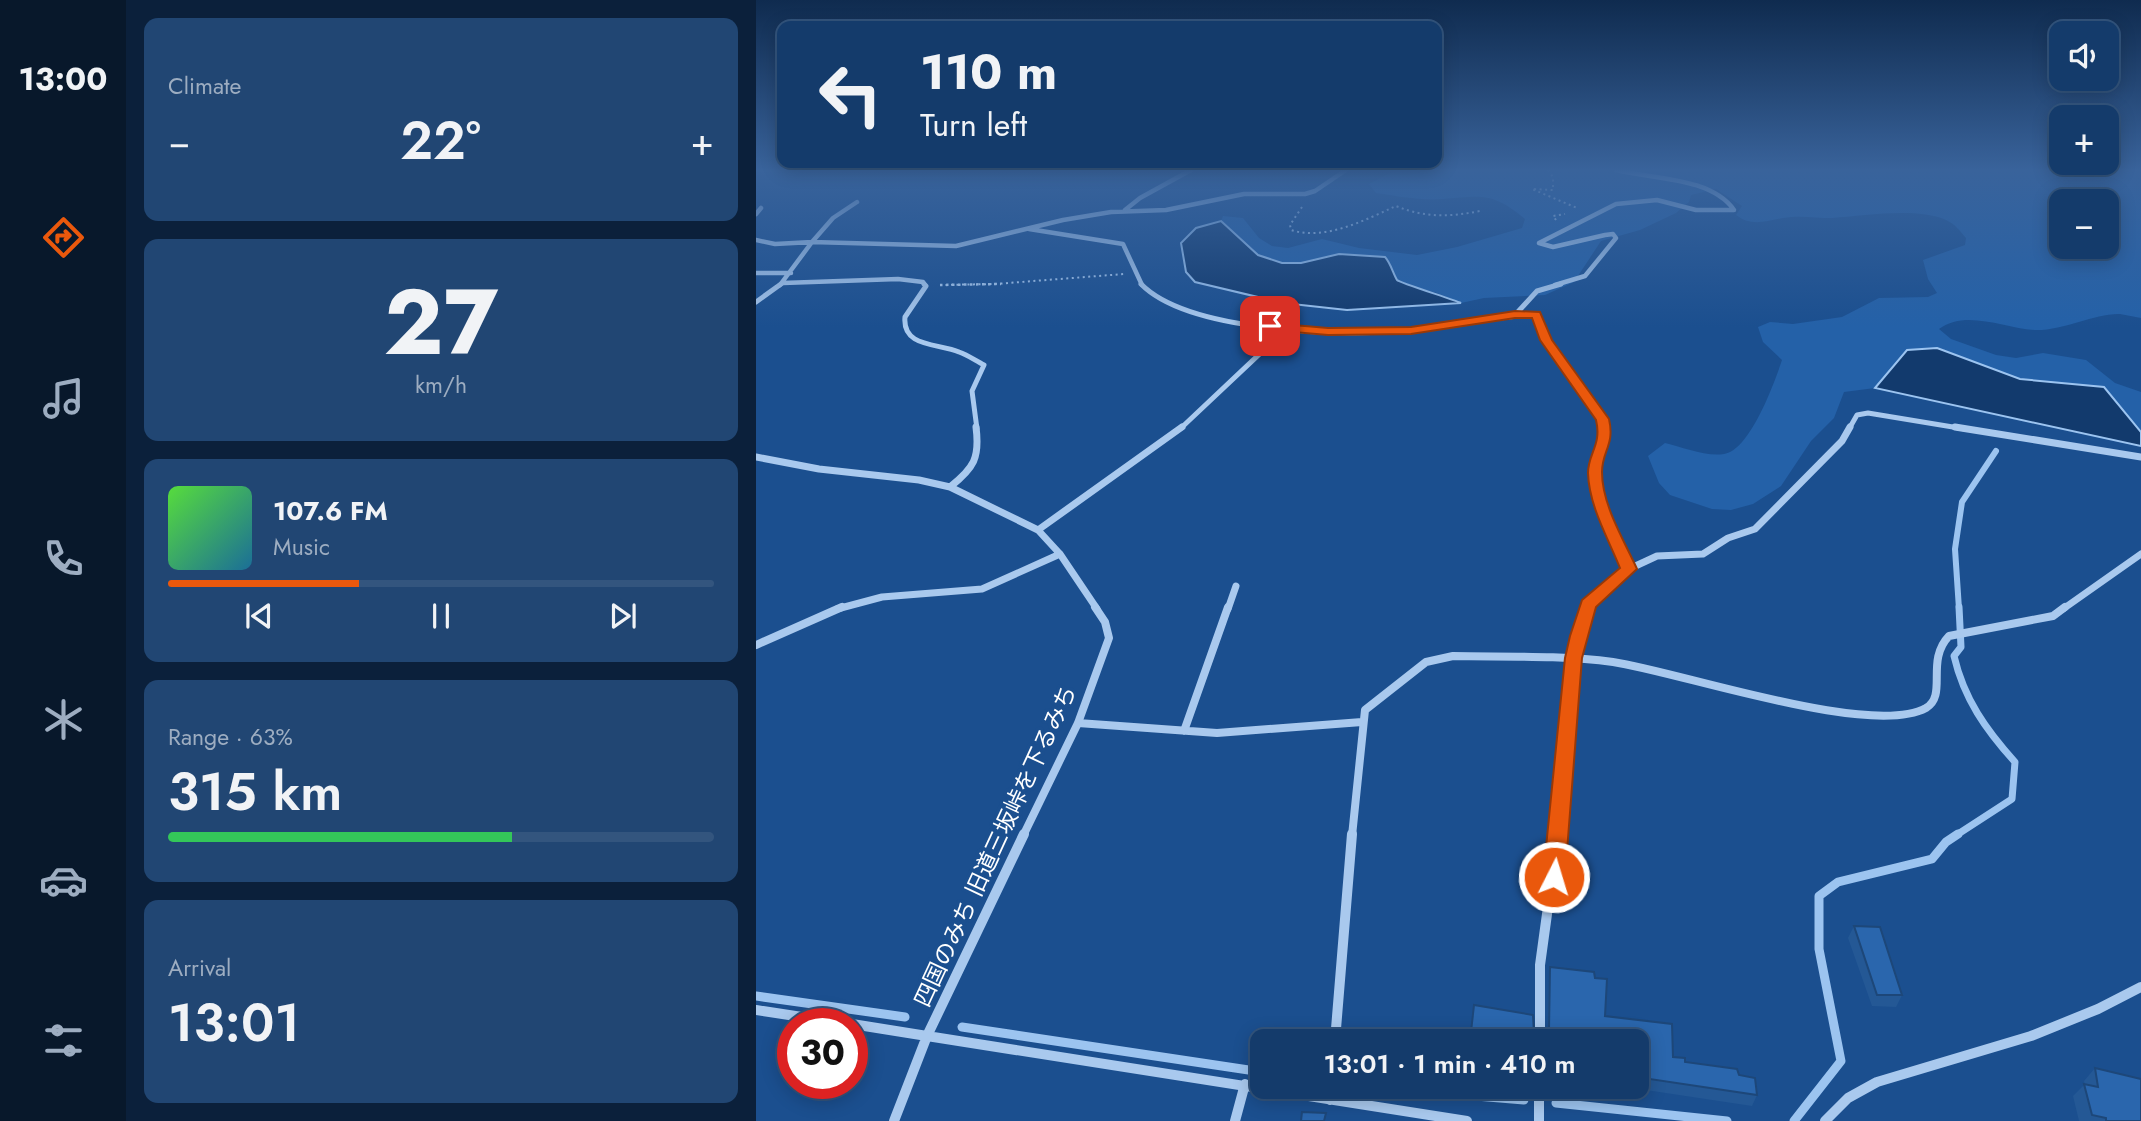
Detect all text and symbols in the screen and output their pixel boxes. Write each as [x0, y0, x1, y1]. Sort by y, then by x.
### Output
map controls [2049, 21, 2119, 259]
button: sound [2049, 21, 2119, 91]
text: 110 m [920, 37, 1057, 107]
icon: left [805, 49, 896, 140]
text: 13:00 [19, 56, 107, 102]
text: Climate [168, 69, 241, 103]
text: Turn left [920, 102, 1027, 148]
text: 22° [400, 103, 481, 179]
button: + [2049, 105, 2119, 175]
text: − [168, 114, 190, 169]
text: + [691, 114, 714, 169]
button: − [2049, 189, 2119, 259]
icon: directions [39, 213, 88, 262]
text: 27 [384, 257, 498, 388]
pin [1240, 296, 1300, 356]
icon: arrive [1251, 307, 1289, 345]
text: km/h [415, 368, 467, 402]
icon: music [39, 374, 88, 423]
text: 107.6 FM [273, 492, 388, 530]
text: Music [273, 530, 330, 564]
icon: phone [39, 534, 88, 583]
icon: previous [240, 597, 278, 635]
icon: pause [422, 597, 460, 635]
icon: next [604, 597, 642, 635]
street label: 四国のみち 旧道三坂峠を下るみち [905, 679, 1085, 1013]
icon: climate [39, 695, 88, 744]
text: Range · 63% [168, 720, 293, 754]
text: 315 km [168, 754, 342, 830]
position arrow [1517, 840, 1591, 914]
icon: car [39, 856, 88, 905]
text: Arrival [168, 951, 231, 985]
text: 13:01 [168, 985, 300, 1061]
speed limit sign: 30 [777, 1008, 868, 1099]
icon: filters [39, 1016, 88, 1065]
text: 13:01 · 1 min · 410 m [1323, 1045, 1576, 1083]

